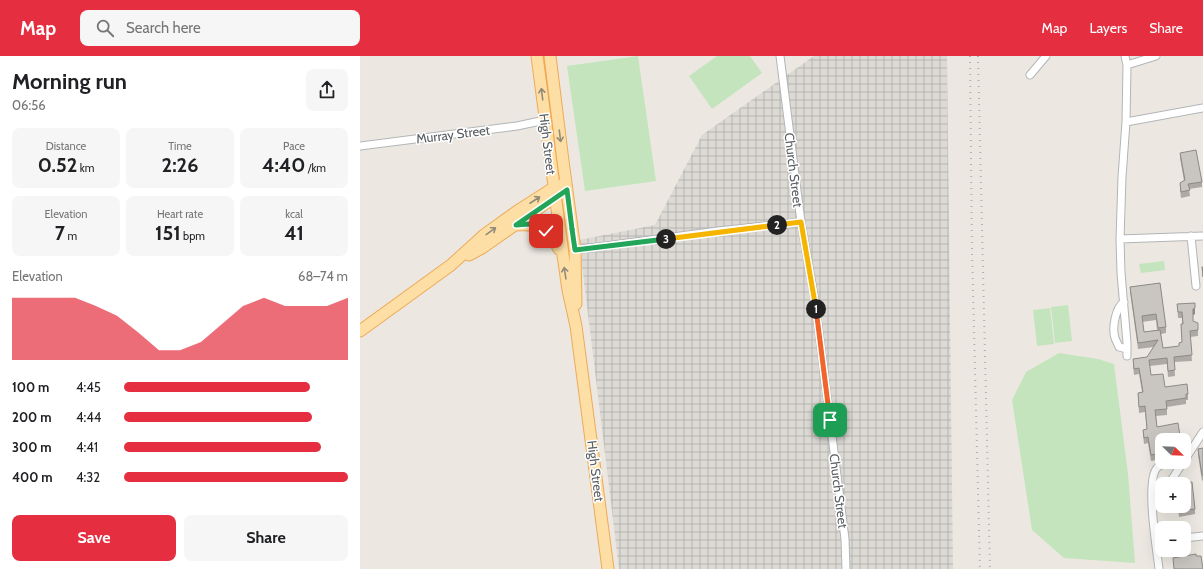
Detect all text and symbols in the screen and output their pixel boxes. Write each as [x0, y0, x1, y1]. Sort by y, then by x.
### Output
search box [80, 10, 360, 46]
text: Map [20, 17, 56, 40]
icon: search [94, 17, 116, 39]
text: Search here [126, 19, 201, 37]
text: Map [1042, 19, 1067, 37]
text: Layers [1089, 19, 1127, 37]
text: Share [1149, 19, 1183, 37]
text: Morning run [12, 68, 127, 95]
button: share [306, 69, 348, 111]
one-way arrow [538, 88, 546, 101]
text: 06:56 [12, 97, 46, 113]
street label: High Street [536, 112, 560, 176]
street label: Murray Street [415, 121, 491, 146]
one-way arrow [556, 129, 564, 142]
street label: Church Street [781, 132, 807, 209]
text: Distance [46, 139, 86, 153]
text: Time [168, 139, 192, 153]
text: Pace [283, 139, 305, 153]
text: 0.52 [38, 153, 77, 177]
text: 2:26 [162, 153, 198, 177]
text: 4:40 [262, 153, 305, 177]
text: km [77, 161, 94, 175]
text: /km [305, 161, 326, 175]
one-way arrow [529, 196, 540, 204]
text: Elevation [45, 207, 87, 221]
text: Heart rate [157, 207, 203, 221]
text: kcal [285, 207, 303, 221]
pin [529, 214, 563, 248]
pin: 2 [767, 215, 787, 235]
text: 2 [774, 218, 780, 232]
icon: check [535, 220, 557, 242]
text: 7 [55, 221, 65, 245]
text: 151 [155, 221, 181, 245]
text: 41 [284, 221, 304, 245]
one-way arrow [485, 226, 496, 235]
text: m [65, 229, 77, 243]
text: bpm [181, 229, 205, 243]
pin: 3 [656, 229, 676, 249]
text: 3 [663, 232, 669, 246]
one-way arrow [561, 266, 569, 279]
text: Elevation [12, 268, 63, 284]
text: 68–74 m [298, 268, 348, 284]
pin: 1 [806, 299, 826, 319]
text: 1 [814, 302, 818, 316]
text: 100 m [12, 379, 49, 395]
text: 4:45 [76, 379, 101, 395]
pin [813, 403, 847, 437]
text: 200 m [12, 409, 51, 425]
text: 4:44 [76, 409, 101, 425]
icon: arrive [819, 409, 841, 431]
north arrow [1155, 433, 1191, 469]
map controls [1155, 433, 1191, 557]
text: 300 m [12, 439, 52, 455]
text: 4:41 [76, 439, 98, 455]
street label: High Street [584, 439, 608, 503]
street label: Church Street [826, 453, 852, 530]
text: 400 m [12, 469, 53, 485]
text: 4:32 [76, 469, 100, 485]
button: + [1155, 477, 1191, 513]
button: Save [12, 515, 176, 561]
button: Share [184, 515, 348, 561]
button: − [1155, 521, 1191, 557]

